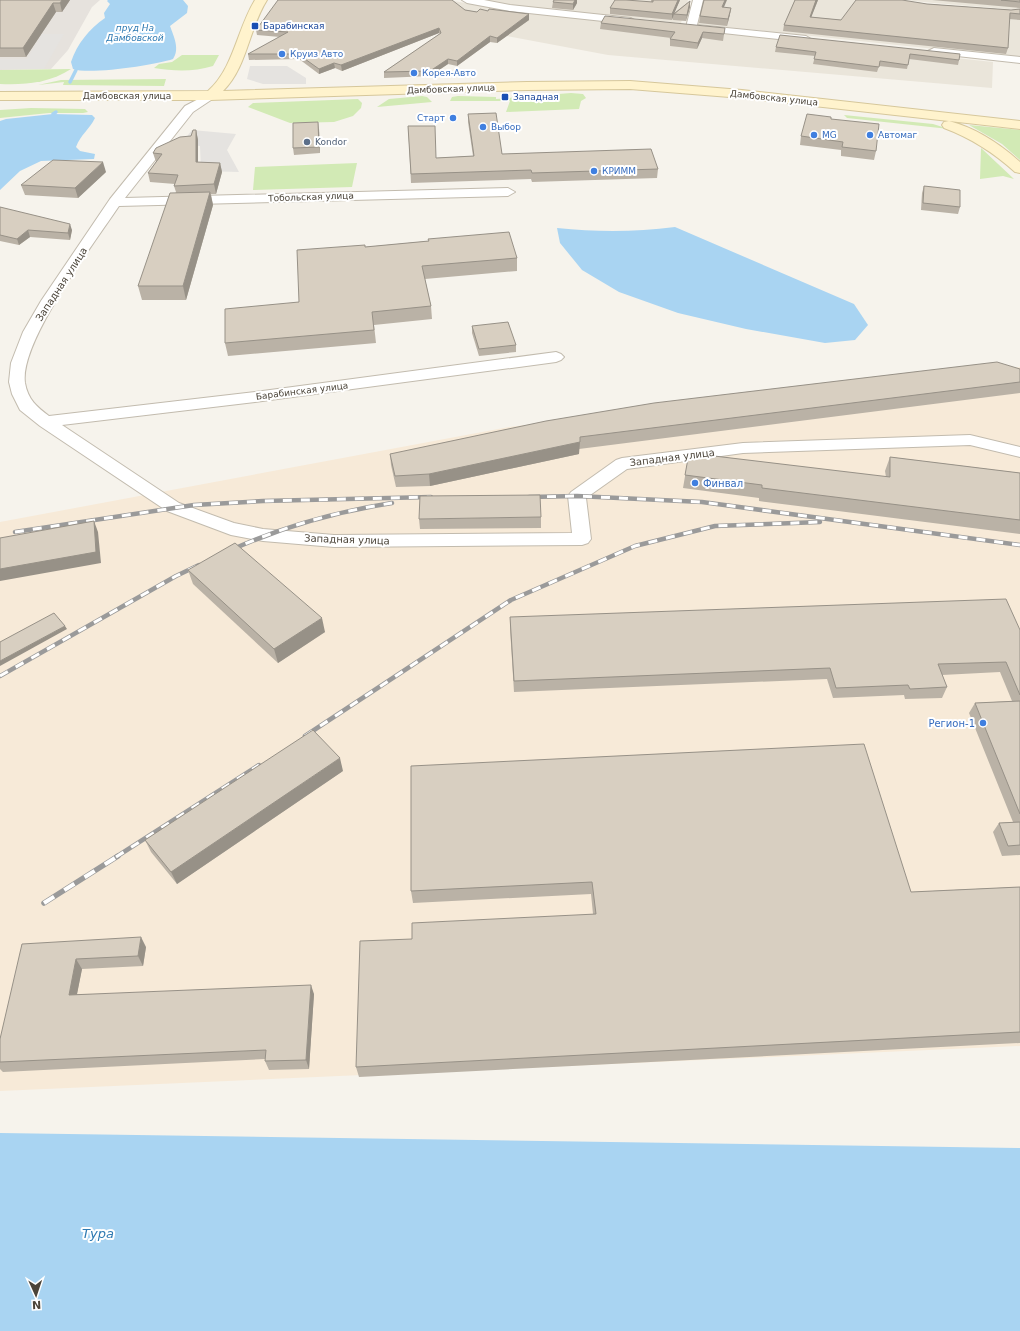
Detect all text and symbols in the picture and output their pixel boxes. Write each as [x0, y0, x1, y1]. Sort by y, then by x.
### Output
marker: Барабинская [250, 21, 260, 31]
place label: Барабинская [263, 21, 325, 31]
water label: пруд На Дамбовской [105, 23, 164, 43]
marker: Круиз Авто [277, 49, 287, 59]
place label: Круиз Авто [290, 49, 344, 59]
marker: Корея-Авто [409, 68, 419, 78]
place label: Корея-Авто [422, 68, 477, 78]
street label: Дамбовская улица [407, 82, 495, 96]
street label: Дамбовская улица [729, 88, 819, 108]
street label: Дамбовская улица [83, 91, 171, 101]
marker: Западная [500, 92, 510, 102]
place label: Западная [513, 92, 559, 102]
place label: Старт [417, 113, 445, 123]
marker: Старт [448, 113, 458, 123]
marker: Выбор [478, 122, 488, 132]
place label: Выбор [491, 122, 521, 132]
marker: MG [809, 130, 819, 140]
place label: MG [822, 130, 837, 140]
marker: Автомаг [865, 130, 875, 140]
place label: Автомаг [878, 130, 918, 140]
marker: Kondor [302, 137, 312, 147]
place label: Kondor [315, 137, 347, 147]
marker: КРИММ [589, 166, 599, 176]
place label: КРИММ [602, 166, 636, 176]
street label: Тобольская улица [267, 191, 354, 204]
street label: Западная улица [33, 245, 89, 323]
street label: Барабинская улица [255, 380, 349, 402]
street label: Западная улица [629, 447, 715, 468]
marker: Финвал [690, 478, 700, 488]
place label: Финвал [703, 478, 743, 489]
street label: Западная улица [304, 533, 390, 546]
place label: Регион-1 [928, 718, 975, 729]
marker: Регион-1 [978, 718, 988, 728]
water label: Тура [82, 1226, 114, 1241]
north arrow [16, 1275, 56, 1315]
text: N [32, 1298, 41, 1311]

